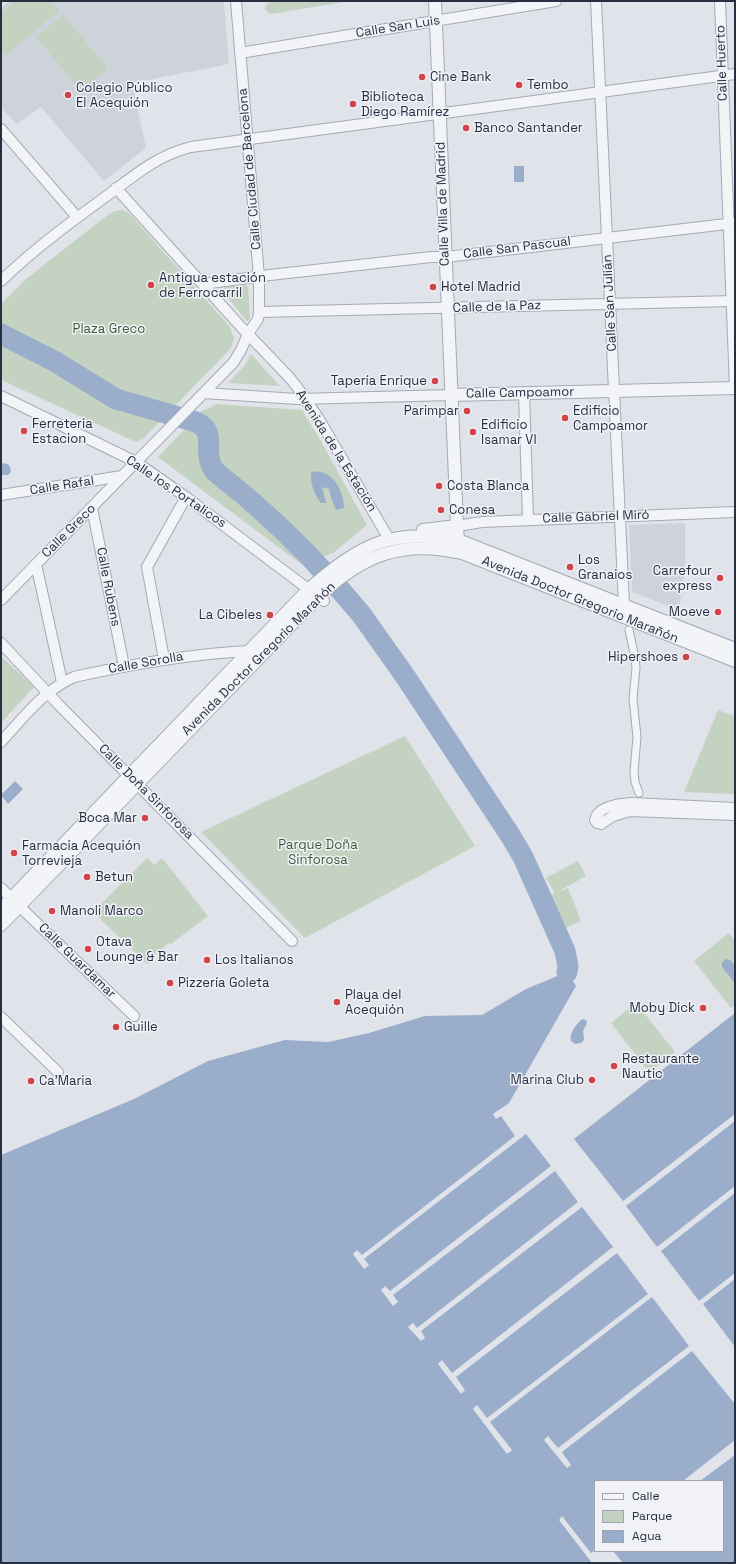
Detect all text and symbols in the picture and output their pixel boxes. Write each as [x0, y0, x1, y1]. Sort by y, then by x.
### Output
street label: Calle San Luis [355, 13, 441, 41]
street label: Calle Huerto [713, 25, 731, 101]
place label: Cine Bank [430, 69, 492, 85]
marker: Cine Bank [417, 72, 427, 82]
place label: Tembo [527, 77, 569, 93]
place label: Colegio Público El Acequión [76, 80, 172, 111]
marker: Tembo [514, 80, 524, 90]
street label: Calle Ciudad de Barcelona [235, 87, 265, 251]
place label: Biblioteca Diego Ramírez [361, 89, 449, 120]
marker: Colegio Público El Acequión [63, 90, 73, 100]
marker: Biblioteca Diego Ramírez [348, 99, 358, 109]
place label: Banco Santander [474, 120, 583, 136]
marker: Banco Santander [461, 123, 471, 133]
street label: Calle Villa de Madrid [433, 142, 453, 266]
street label: Calle San Pascual [462, 234, 572, 262]
street label: Calle San Julián [600, 254, 620, 352]
place label: Antigua estación de Ferrocarril [159, 270, 266, 301]
place label: Hotel Madrid [441, 279, 521, 295]
marker: Antigua estación de Ferrocarril [146, 280, 156, 290]
marker: Hotel Madrid [428, 282, 438, 292]
street label: Calle de la Paz [452, 298, 542, 316]
park label: Plaza Greco [73, 321, 145, 337]
place label: Tapería Enrique [331, 373, 427, 389]
marker: Tapería Enrique [430, 376, 440, 386]
street label: Calle Campoamor [466, 384, 574, 402]
street label: Avenida de la Estación [292, 387, 380, 515]
place label: Parimpar [404, 403, 459, 419]
place label: Edificio Campoamor [573, 403, 648, 434]
marker: Parimpar [462, 406, 472, 416]
marker: Edificio Campoamor [560, 413, 570, 423]
place label: Ferreteria Estacion [32, 416, 93, 447]
place label: Edificio Isamar VI [481, 417, 537, 448]
marker: Ferreteria Estacion [19, 426, 29, 436]
marker: Edificio Isamar VI [468, 427, 478, 437]
street label: Calle los Portalicos [123, 453, 229, 531]
street label: Calle Rafal [29, 473, 95, 499]
place label: Costa Blanca [447, 478, 529, 494]
marker: Costa Blanca [434, 481, 444, 491]
street label: Calle Greco [39, 501, 99, 561]
place label: Conesa [449, 502, 495, 518]
marker: Conesa [436, 505, 446, 515]
street label: Calle Gabriel Miró [542, 507, 650, 527]
street label: Calle Rubens [93, 546, 123, 628]
place label: Los Granaios [578, 552, 632, 583]
street label: Avenida Doctor Gregorio Marañón [479, 553, 681, 647]
marker: Los Granaios [565, 562, 575, 572]
place label: Carrefour express [653, 563, 712, 594]
marker: Carrefour express [715, 573, 725, 583]
street label: Avenida Doctor Gregorio Marañón [179, 579, 339, 739]
place label: Moeve [669, 604, 710, 620]
place label: La Cibeles [199, 607, 262, 623]
marker: Moeve [713, 607, 723, 617]
marker: La Cibeles [265, 610, 275, 620]
street label: Calle Sorolla [107, 649, 185, 677]
place label: Hipershoes [608, 649, 678, 665]
marker: Hipershoes [681, 652, 691, 662]
street label: Calle Doña Sinforosa [95, 741, 197, 843]
place label: Boca Mar [78, 810, 137, 826]
marker: Boca Mar [140, 813, 150, 823]
park label: Parque Doña Sinforosa [278, 837, 358, 868]
place label: Farmacia Acequión Torrevieja [22, 838, 141, 869]
marker: Farmacia Acequión Torrevieja [9, 848, 19, 858]
place label: Betun [95, 869, 133, 885]
marker: Betun [82, 872, 92, 882]
place label: Manoli Marco [60, 903, 144, 919]
marker: Manoli Marco [47, 906, 57, 916]
street label: Calle Guardamar [35, 920, 119, 1002]
place label: Otava Lounge & Bar [96, 934, 179, 965]
marker: Otava Lounge & Bar [83, 944, 93, 954]
place label: Los Italianos [215, 952, 294, 968]
marker: Los Italianos [202, 955, 212, 965]
place label: Pizzería Goleta [178, 975, 270, 991]
marker: Pizzería Goleta [165, 978, 175, 988]
place label: Playa del Acequión [345, 987, 404, 1018]
marker: Playa del Acequión [332, 997, 342, 1007]
place label: Moby Dick [629, 1000, 695, 1016]
marker: Moby Dick [698, 1003, 708, 1013]
place label: Guille [124, 1019, 158, 1035]
marker: Guille [111, 1022, 121, 1032]
place label: Restaurante Nautic [622, 1051, 699, 1082]
marker: Restaurante Nautic [609, 1061, 619, 1071]
place label: Marina Club [511, 1072, 584, 1088]
place label: Ca'Maria [39, 1073, 92, 1089]
marker: Marina Club [587, 1075, 597, 1085]
marker: Ca'Maria [26, 1076, 36, 1086]
legend [594, 1480, 724, 1552]
text: Calle [632, 1488, 660, 1504]
text: Parque [632, 1508, 672, 1524]
text: Agua [632, 1528, 662, 1544]

